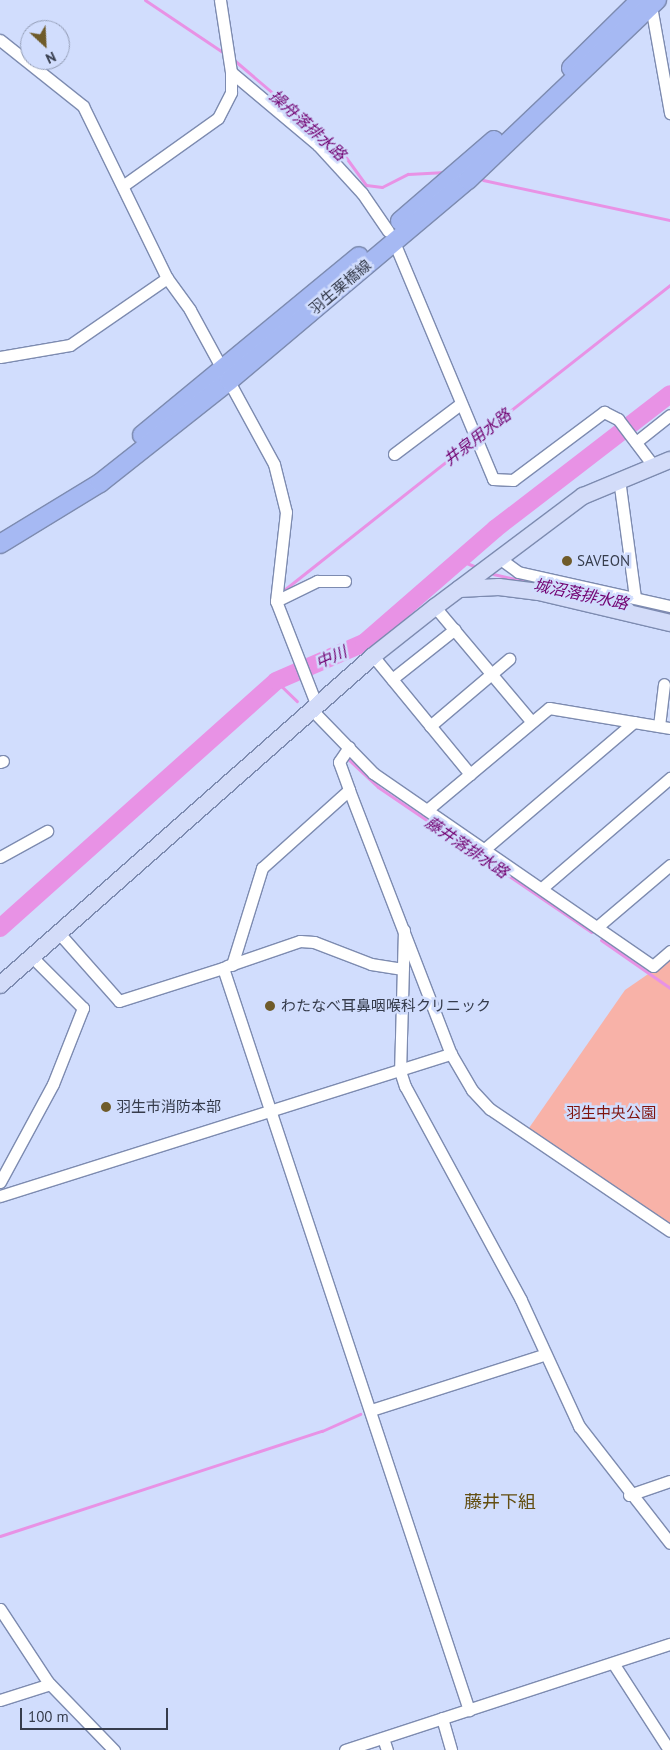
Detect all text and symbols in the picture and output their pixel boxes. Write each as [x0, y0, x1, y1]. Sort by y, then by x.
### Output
north arrow [20, 20, 70, 70]
text: N [43, 48, 59, 68]
water label: 操舟落排水路 [266, 86, 350, 164]
street label: 羽生栗橋線 [305, 256, 375, 318]
water label: 井泉用水路 [440, 405, 514, 469]
place label: SAVEON [577, 552, 630, 570]
marker: SAVEON [561, 555, 573, 567]
water label: 城沼落排水路 [532, 575, 630, 613]
water label: 中川 [312, 642, 350, 672]
water label: 藤井落排水路 [422, 812, 512, 882]
place label: わたなべ耳鼻咽喉科クリニック [281, 997, 491, 1015]
marker: わたなべ耳鼻咽喉科クリニック [263, 999, 277, 1013]
place label: 羽生市消防本部 [116, 1098, 221, 1116]
marker: 羽生市消防本部 [100, 1101, 112, 1113]
park label: 羽生中央公園 [566, 1104, 656, 1122]
district label: 藤井下組 [464, 1491, 536, 1513]
scale bar [22, 1698, 170, 1730]
text: 100 m [28, 1707, 69, 1726]

